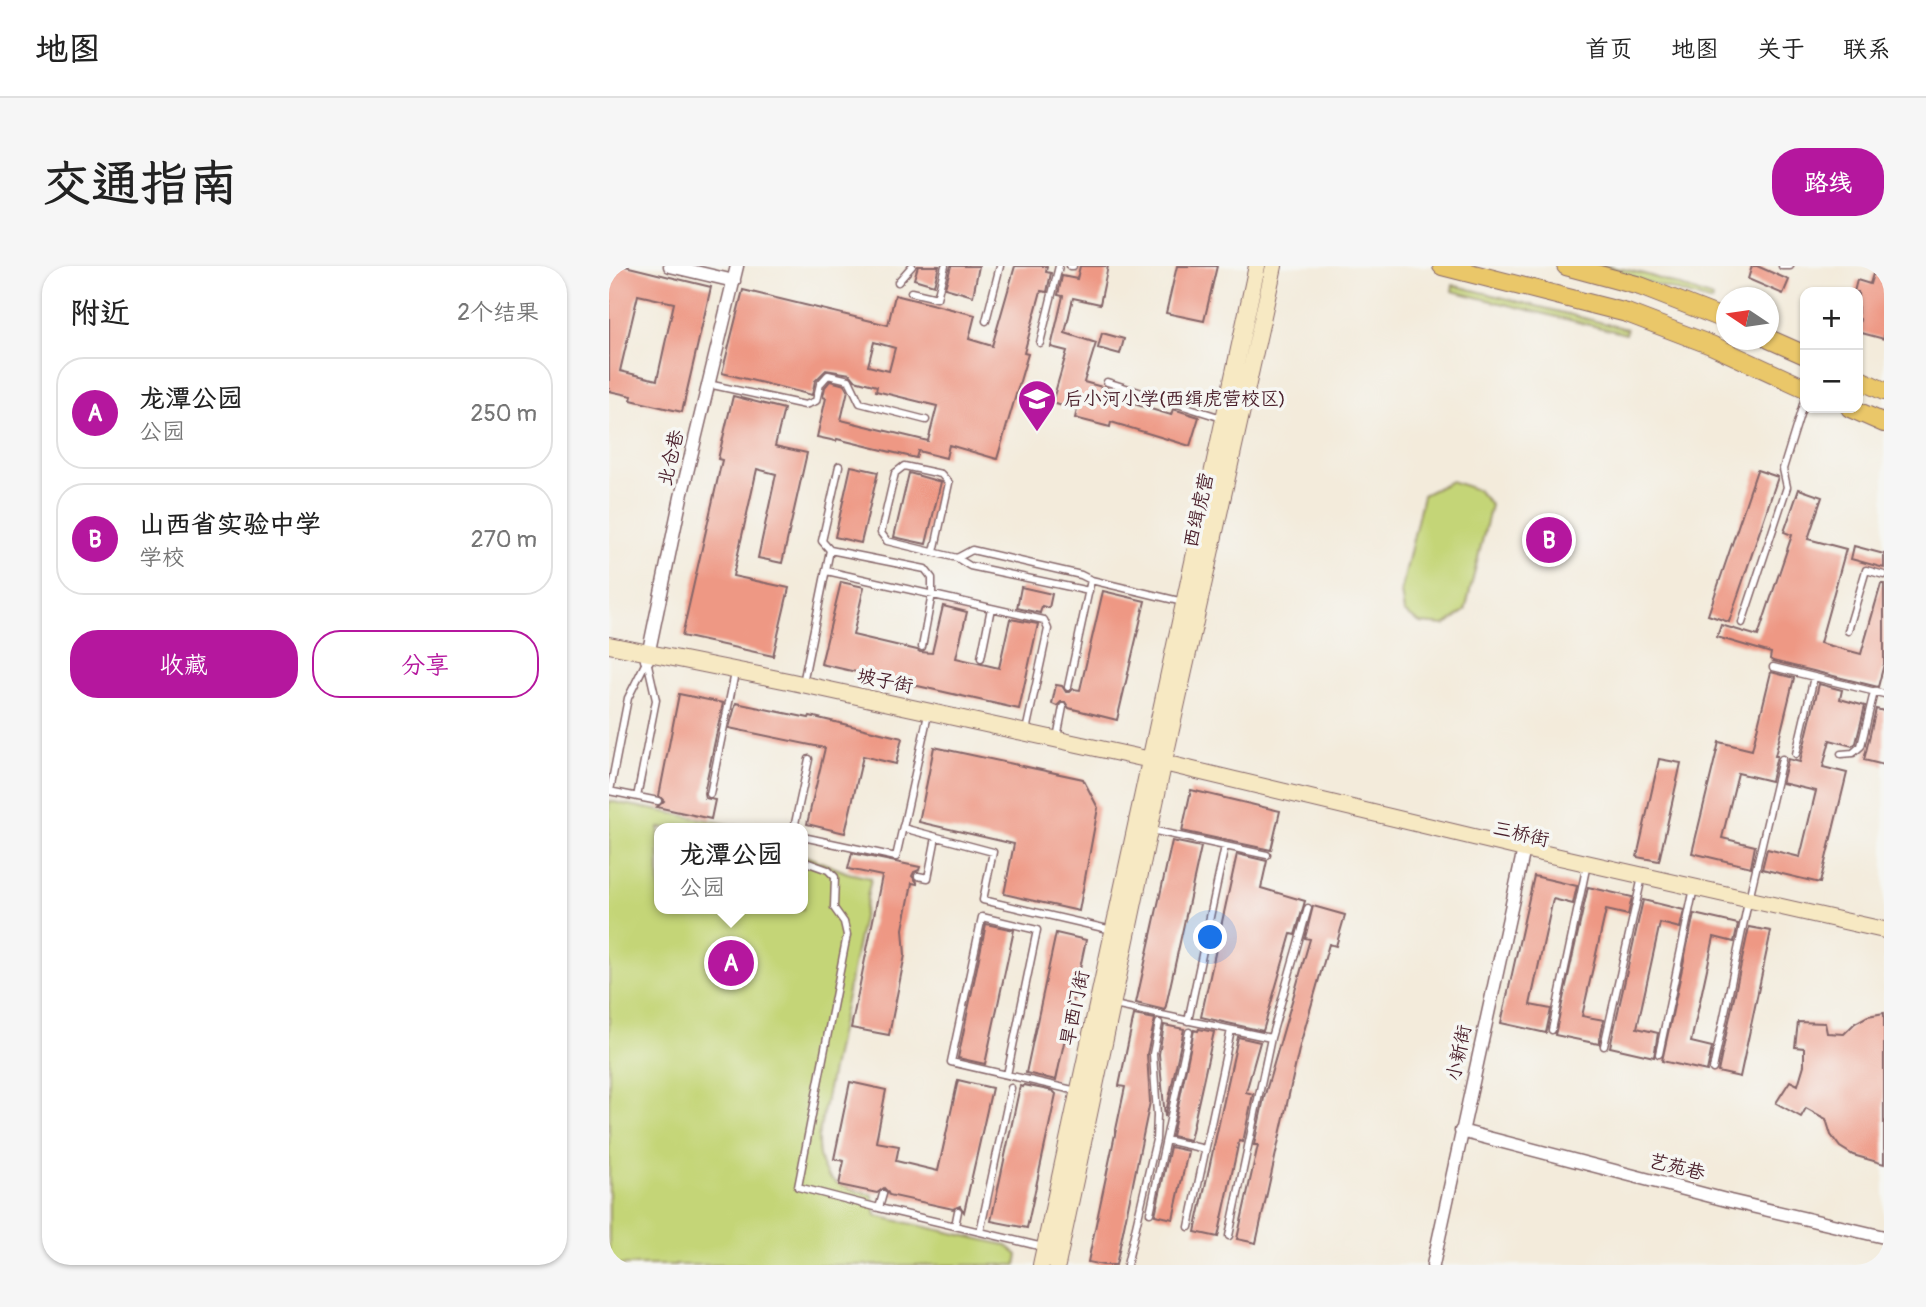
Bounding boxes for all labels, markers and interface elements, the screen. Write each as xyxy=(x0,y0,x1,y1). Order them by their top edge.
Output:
text: 地图 xyxy=(35,29,101,70)
text: 首页 xyxy=(1585,35,1633,64)
text: 地图 xyxy=(1671,35,1719,64)
text: 关于 xyxy=(1757,35,1805,64)
text: 联系 xyxy=(1843,35,1891,64)
button: 路线 xyxy=(1772,148,1884,216)
text: 交通指南 xyxy=(42,154,238,215)
north arrow xyxy=(1716,287,1779,350)
map controls xyxy=(1800,287,1863,413)
button: + xyxy=(1800,287,1863,350)
text: 附近 xyxy=(70,295,130,332)
text: 2个结果 xyxy=(457,298,539,327)
button: − xyxy=(1800,350,1863,413)
school or university icon: 后小河小学(西缉虎营校区) xyxy=(1016,378,1058,433)
text: 龙潭公园 xyxy=(139,383,243,415)
place label: 后小河小学(西缉虎营校区) xyxy=(1064,387,1286,411)
text: A xyxy=(88,399,102,428)
text: 250 m xyxy=(471,399,537,428)
text: 公园 xyxy=(139,417,185,446)
street label: 北仓巷 xyxy=(653,428,689,488)
street label: 西缉虎营 xyxy=(1179,470,1219,550)
text: 山西省实验中学 xyxy=(139,509,321,541)
pin: B xyxy=(1526,514,1572,566)
text: B xyxy=(88,525,102,554)
text: 270 m xyxy=(471,525,537,554)
text: 学校 xyxy=(139,543,185,572)
button: 收藏 xyxy=(70,630,298,698)
button: 分享 xyxy=(312,630,539,698)
street label: 坡子街 xyxy=(855,663,915,699)
street label: 三桥街 xyxy=(1491,816,1551,852)
popup xyxy=(654,823,808,914)
text: 龙潭公园 xyxy=(679,839,783,871)
text: 公园 xyxy=(679,873,725,902)
your location xyxy=(1193,920,1227,954)
pin: A xyxy=(708,937,754,989)
street label: 旱西门街 xyxy=(1055,968,1095,1048)
street label: 小新街 xyxy=(1441,1023,1477,1083)
street label: 艺苑巷 xyxy=(1646,1148,1708,1186)

